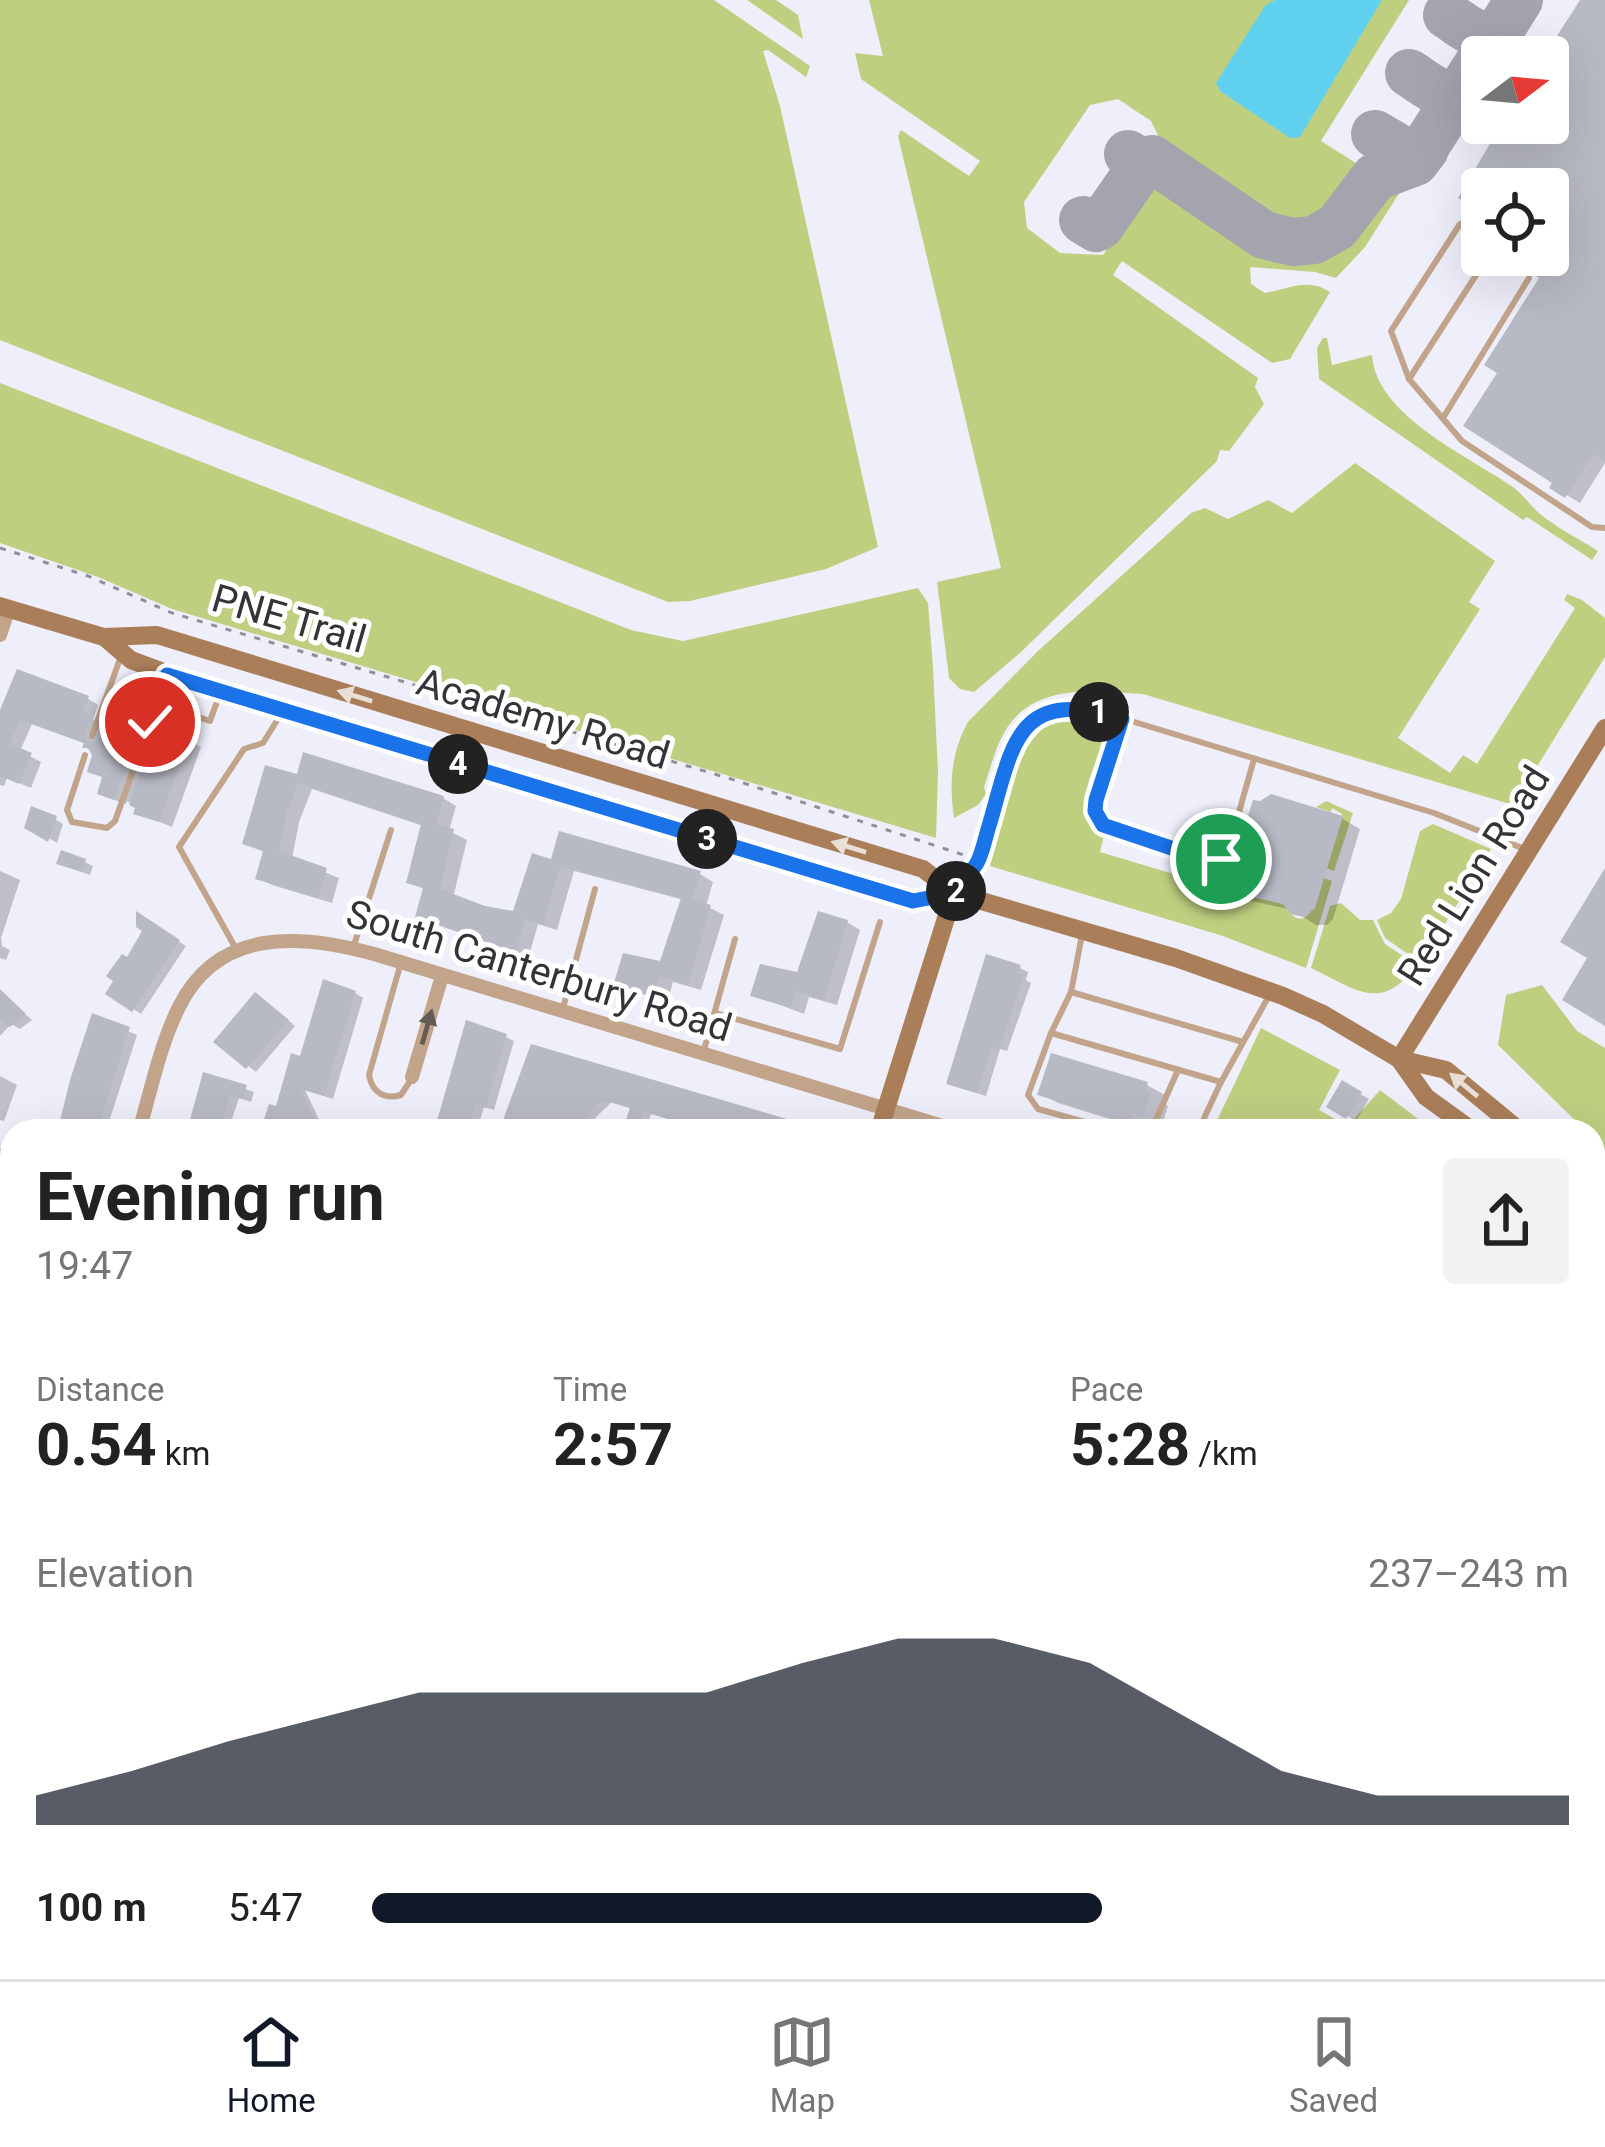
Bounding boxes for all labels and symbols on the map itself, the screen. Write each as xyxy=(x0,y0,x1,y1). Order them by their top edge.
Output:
north arrow xyxy=(1461,36,1569,144)
street label: PNE Trail xyxy=(207,575,371,663)
street label: Academy Road xyxy=(411,659,675,779)
pin xyxy=(99,671,201,773)
pin: 1 xyxy=(1069,682,1129,742)
one-way arrow xyxy=(336,686,373,704)
pin: 4 xyxy=(428,734,488,794)
street label: Red Lion Road xyxy=(1388,758,1560,994)
pin xyxy=(1170,808,1272,910)
pin: 3 xyxy=(677,809,737,869)
one-way arrow xyxy=(830,836,867,855)
pin: 2 xyxy=(926,861,986,921)
street label: South Canterbury Road xyxy=(341,891,737,1051)
one-way arrow xyxy=(419,1008,437,1044)
one-way arrow xyxy=(1449,1073,1480,1098)

